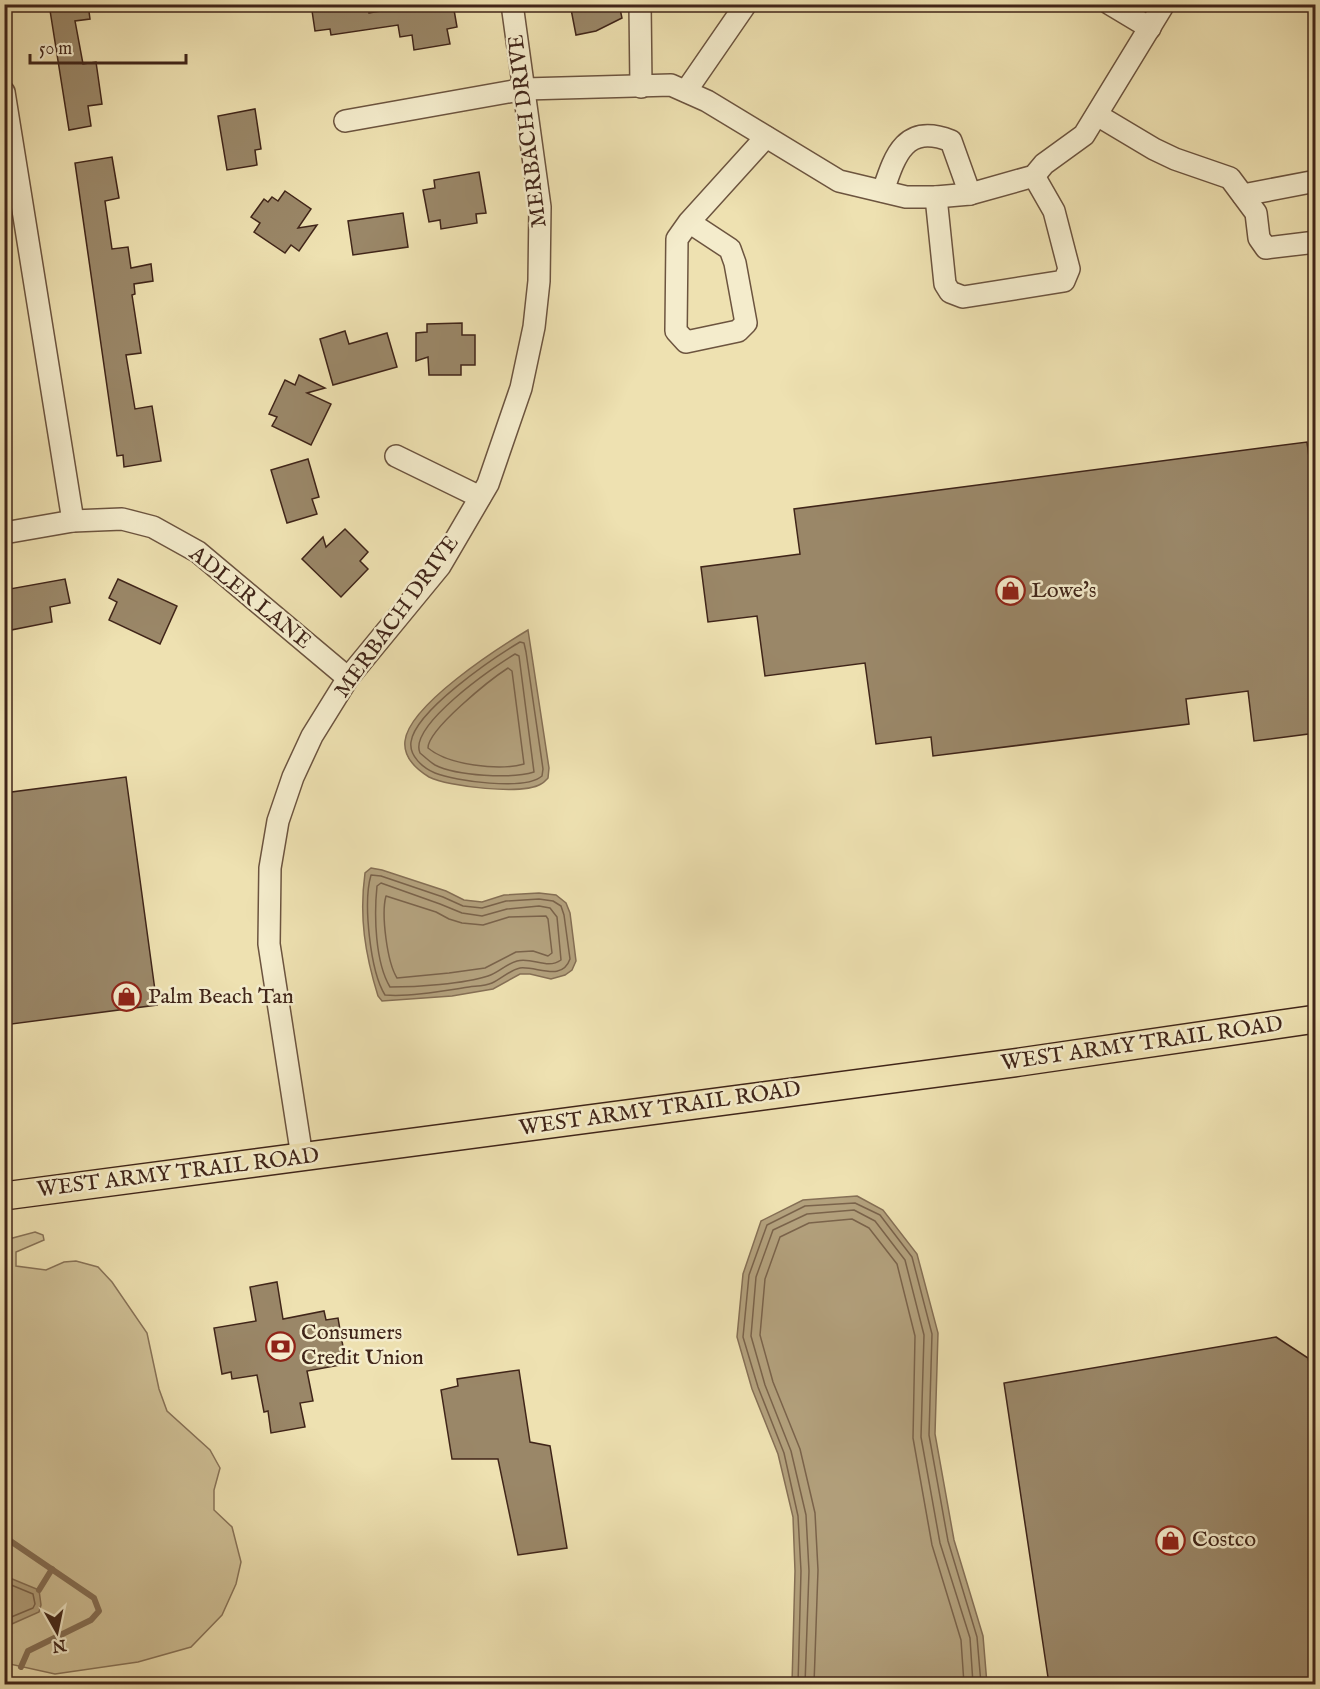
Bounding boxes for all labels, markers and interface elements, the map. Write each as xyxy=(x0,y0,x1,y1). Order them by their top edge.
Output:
scale bar xyxy=(30,27,186,65)
street label: MERBACH DRIVE xyxy=(502,33,554,229)
text: 50 m xyxy=(39,38,72,61)
street label: MERBACH DRIVE xyxy=(329,530,465,704)
street label: ADLER LANE xyxy=(182,539,317,656)
shop icon: Lowe's xyxy=(994,575,1026,607)
place label: Lowe's xyxy=(1031,577,1097,605)
shop icon: Palm Beach Tan xyxy=(111,981,143,1013)
place label: Palm Beach Tan xyxy=(148,983,294,1011)
street label: WEST ARMY TRAIL ROAD xyxy=(999,1010,1285,1078)
street label: WEST ARMY TRAIL ROAD xyxy=(517,1075,803,1143)
street label: WEST ARMY TRAIL ROAD xyxy=(35,1142,321,1204)
place label: Consumers Credit Union xyxy=(301,1319,424,1372)
bank icon: Consumers Credit Union xyxy=(264,1330,296,1362)
shop icon: Costco xyxy=(1155,1524,1187,1556)
place label: Costco xyxy=(1192,1526,1256,1554)
north arrow xyxy=(27,1602,87,1662)
text: N xyxy=(50,1634,68,1656)

